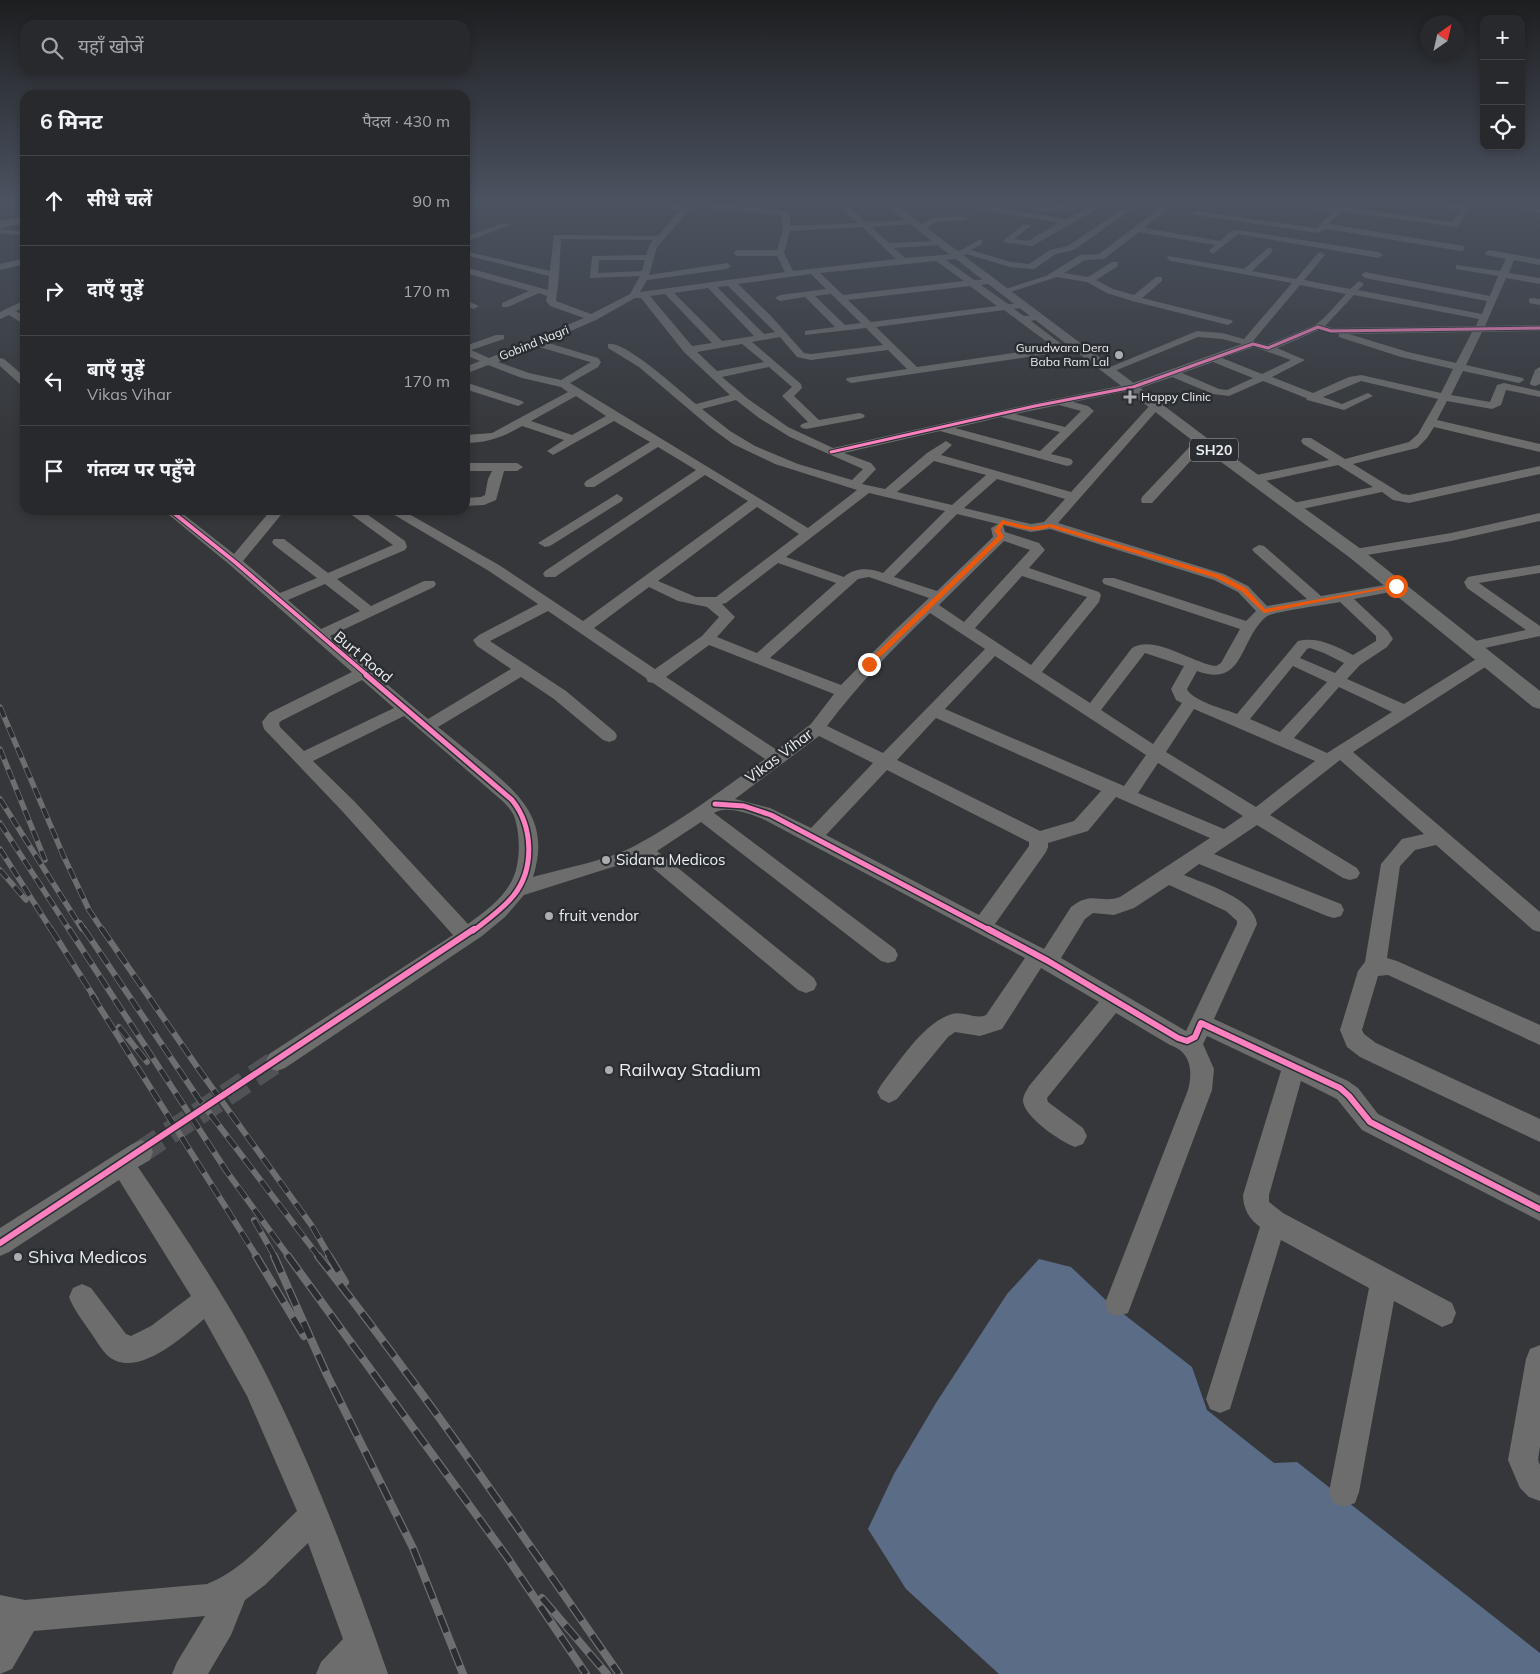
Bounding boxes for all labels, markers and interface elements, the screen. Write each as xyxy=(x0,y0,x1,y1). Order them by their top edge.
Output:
north arrow xyxy=(1420,15,1465,60)
map controls xyxy=(1480,15,1525,150)
button: + xyxy=(1480,15,1525,60)
search box xyxy=(20,20,470,75)
icon: search xyxy=(38,34,66,62)
text: यहाँ खोजें xyxy=(78,34,144,58)
button: − xyxy=(1480,60,1525,105)
button: locate xyxy=(1480,105,1525,150)
text: 6 मिनट xyxy=(40,108,102,134)
text: पैदल · 430 m xyxy=(362,111,450,131)
icon: ahead xyxy=(40,187,68,215)
text: सीधे चलें xyxy=(87,187,152,211)
text: 90 m xyxy=(413,191,450,211)
icon: right xyxy=(40,277,68,305)
text: दाएँ मुड़ें xyxy=(87,277,143,301)
text: 170 m xyxy=(403,281,450,301)
street label: Gobind Nagri xyxy=(497,322,571,363)
place label: Gurudwara Dera Baba Ram Lal xyxy=(1016,340,1109,369)
marker: Gurudwara Dera Baba Ram Lal xyxy=(1113,349,1125,361)
text: बाएँ मुड़ें xyxy=(87,357,144,381)
icon: left xyxy=(40,367,68,395)
text: 170 m xyxy=(403,371,450,391)
text: Vikas Vihar xyxy=(87,384,172,404)
place label: Happy Clinic xyxy=(1141,389,1211,404)
marker: Happy Clinic xyxy=(1123,390,1137,404)
road number: SH20 xyxy=(1190,438,1238,462)
icon: arrive xyxy=(40,457,68,485)
text: गंतव्य पर पहुँचे xyxy=(87,457,195,481)
route start xyxy=(1385,575,1408,598)
street label: Burt Road xyxy=(330,627,396,687)
route end xyxy=(858,653,881,676)
street label: Vikas Vihar xyxy=(741,724,817,787)
place label: Sidana Medicos xyxy=(616,850,726,869)
marker: Sidana Medicos xyxy=(600,854,612,866)
place label: fruit vendor xyxy=(559,906,639,925)
marker: fruit vendor xyxy=(543,910,555,922)
place label: Railway Stadium xyxy=(619,1058,761,1081)
marker: Railway Stadium xyxy=(603,1064,615,1076)
place label: Shiva Medicos xyxy=(28,1245,147,1268)
marker: Shiva Medicos xyxy=(12,1251,24,1263)

